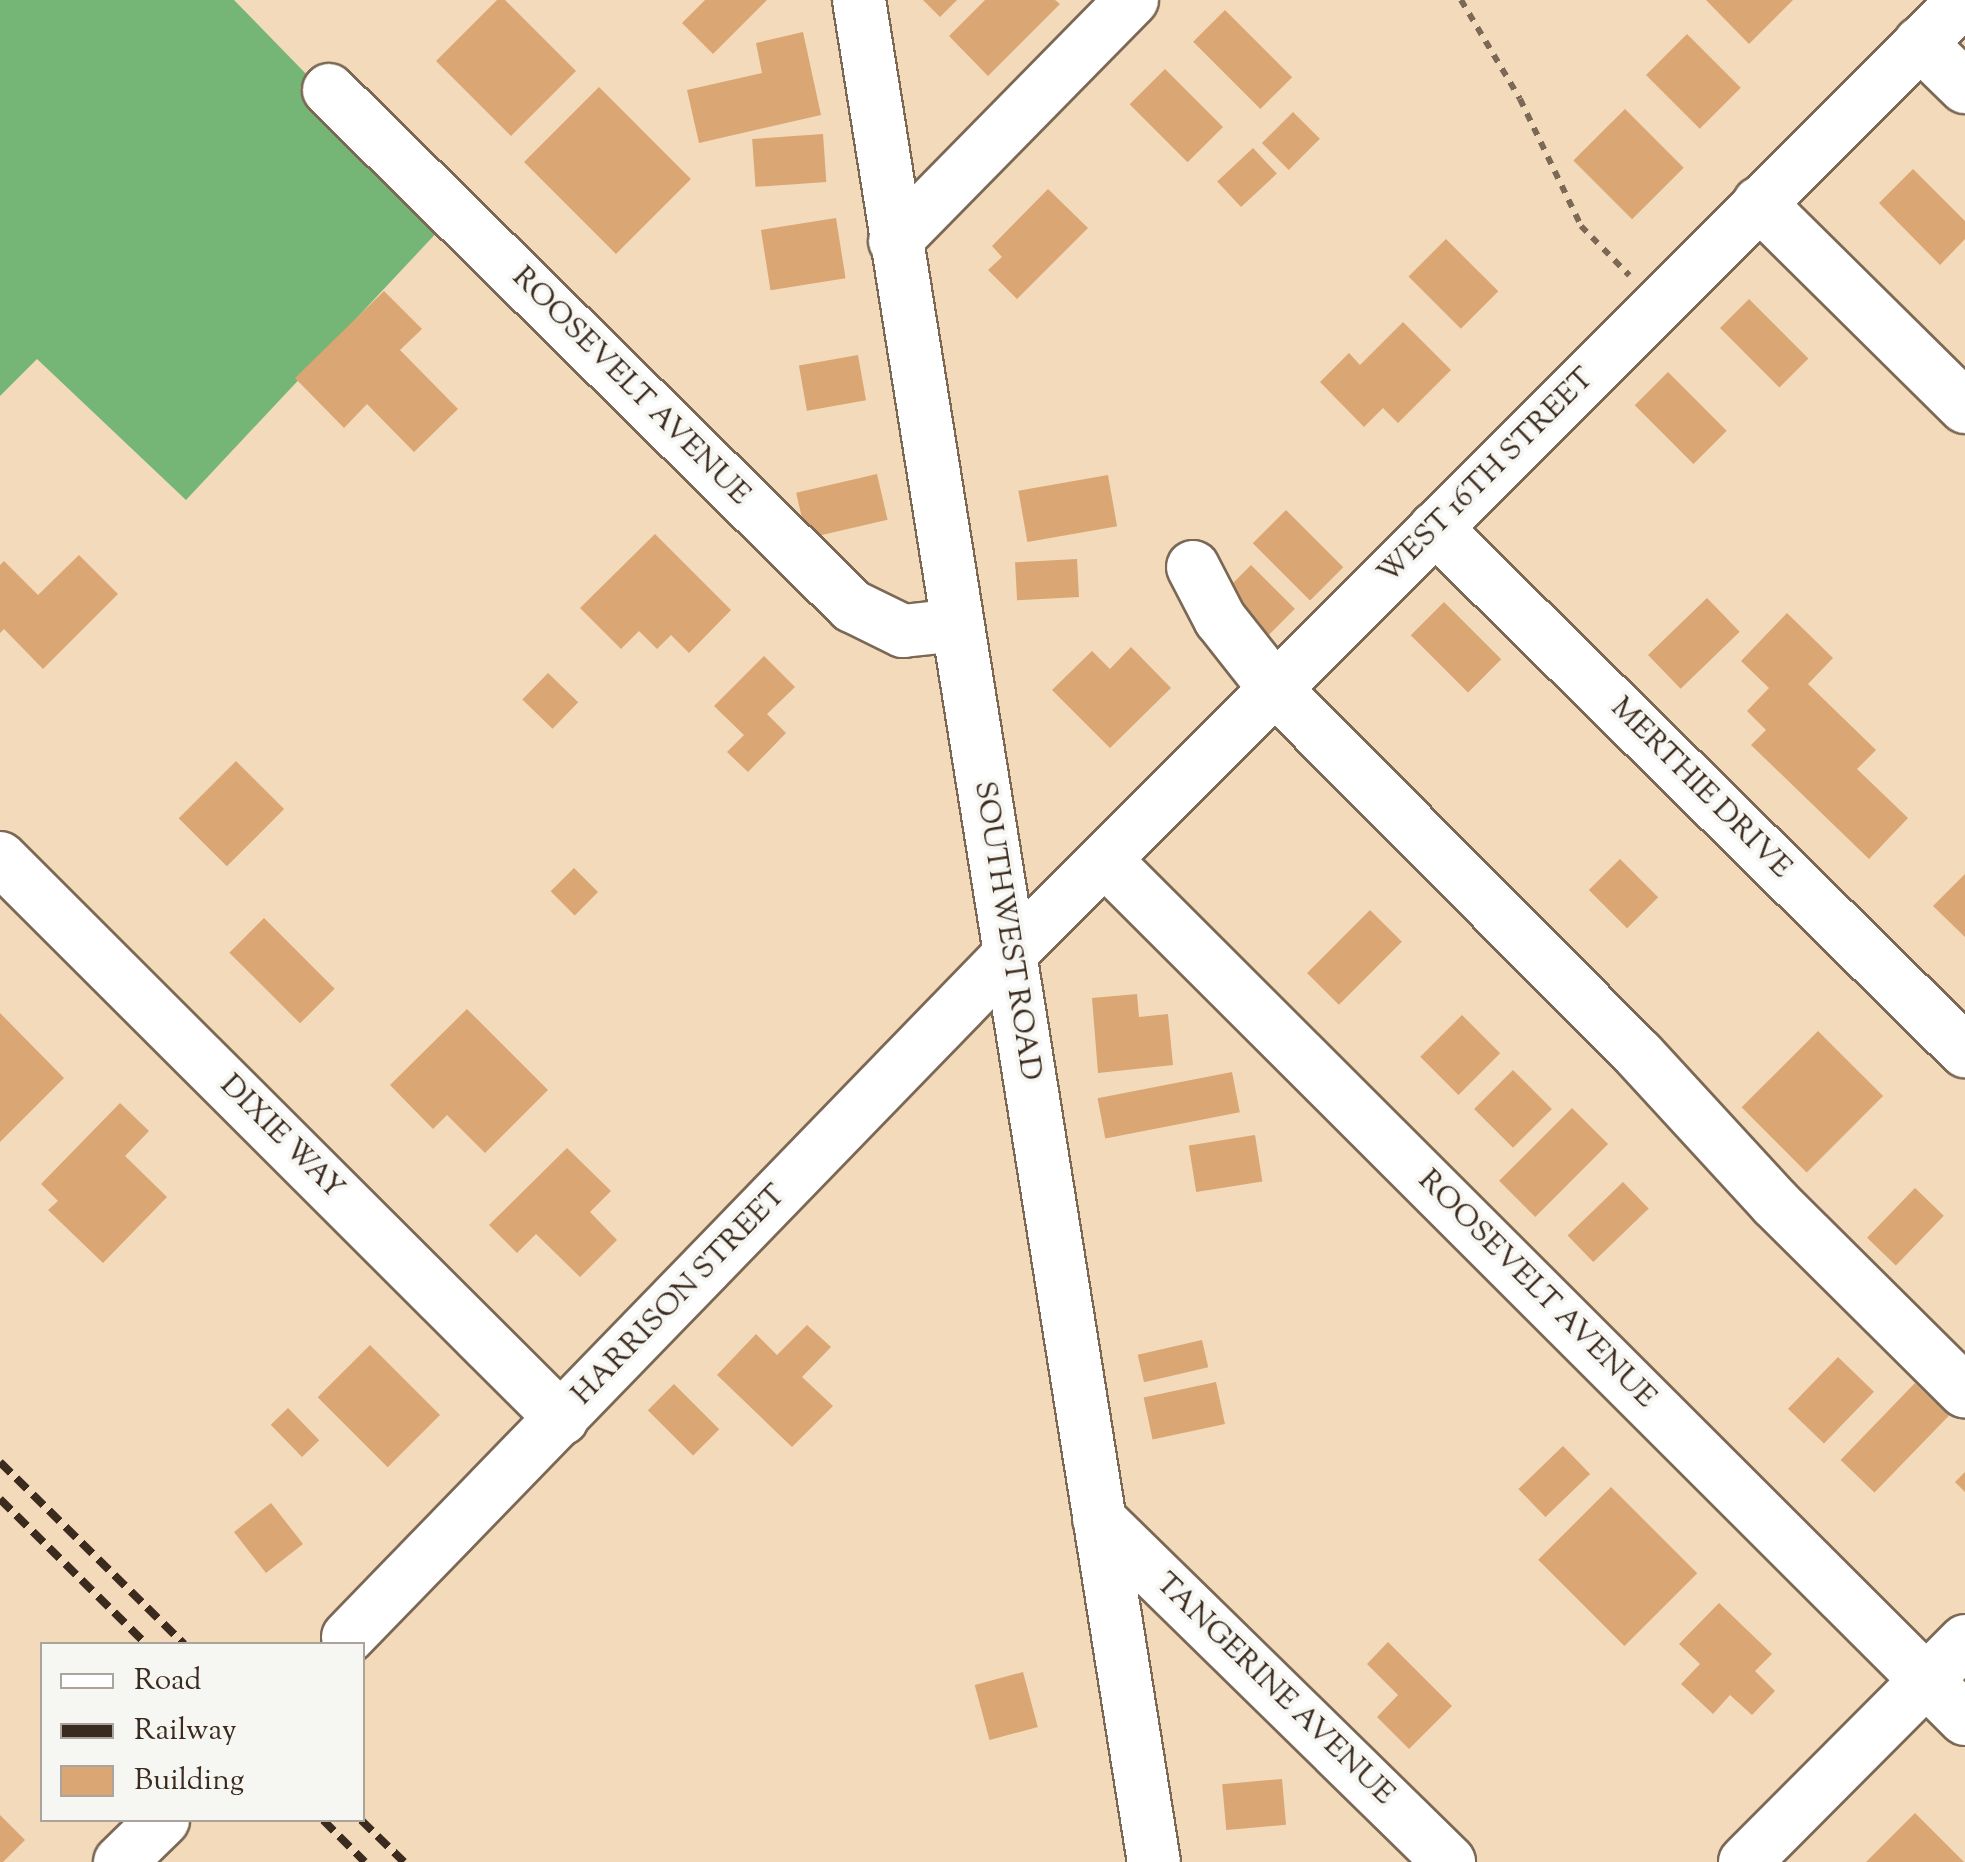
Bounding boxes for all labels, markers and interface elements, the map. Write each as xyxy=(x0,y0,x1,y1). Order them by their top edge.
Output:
street label: ROOSEVELT AVENUE xyxy=(503,260,757,514)
street label: WEST 16TH STREET xyxy=(1371,361,1603,593)
street label: MERTHIE DRIVE xyxy=(1602,691,1798,887)
street label: SOUTHWEST ROAD xyxy=(965,779,1047,1083)
street label: DIXIE WAY xyxy=(211,1068,351,1208)
street label: ROOSEVELT AVENUE xyxy=(1409,1163,1663,1417)
street label: HARRISON STREET xyxy=(566,1178,794,1414)
street label: TANGERINE AVENUE xyxy=(1147,1567,1401,1813)
legend xyxy=(40,1642,365,1822)
text: Road xyxy=(134,1660,201,1703)
text: Railway xyxy=(134,1710,237,1753)
text: Building xyxy=(134,1760,244,1803)

